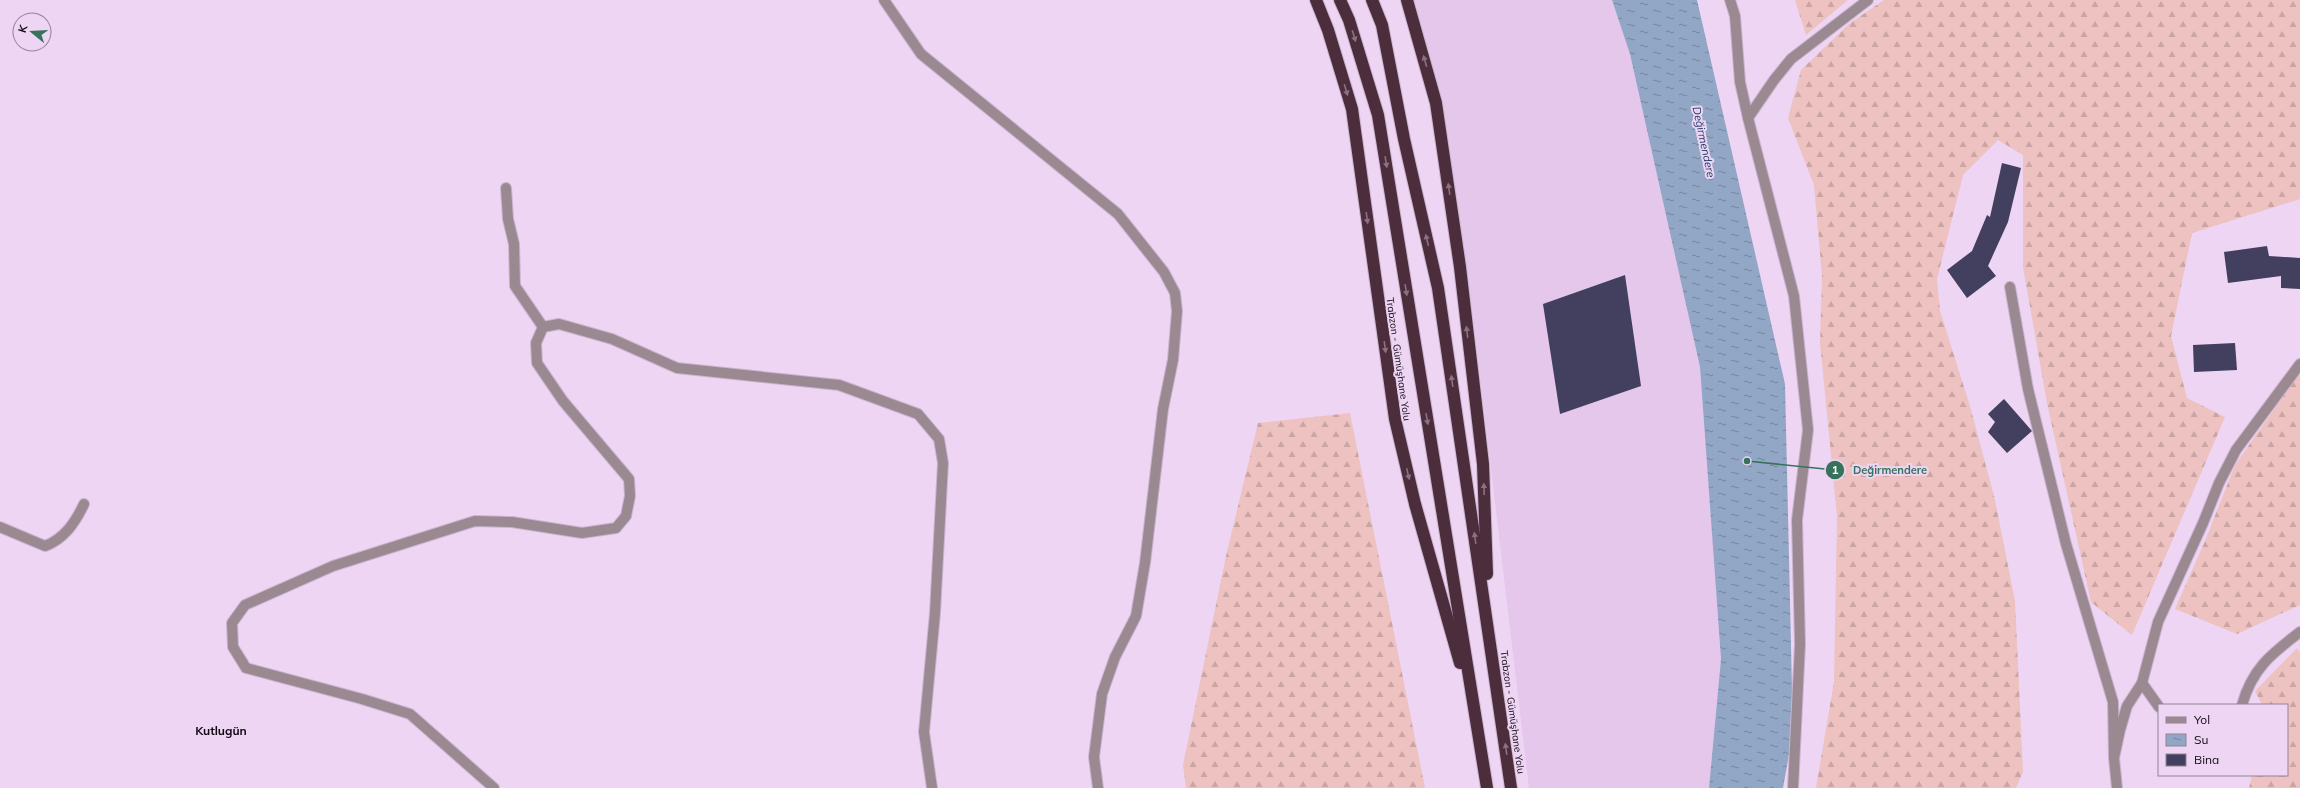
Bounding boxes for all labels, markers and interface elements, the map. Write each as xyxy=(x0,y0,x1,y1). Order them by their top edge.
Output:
north arrow xyxy=(12,12,52,52)
text: K xyxy=(15,23,30,35)
one-way arrow xyxy=(1351,31,1357,43)
one-way arrow xyxy=(1422,55,1428,67)
one-way arrow xyxy=(1343,84,1349,96)
water label: Değirmendere xyxy=(1690,105,1718,179)
one-way arrow xyxy=(1383,156,1389,168)
one-way arrow xyxy=(1446,183,1452,195)
one-way arrow xyxy=(1364,212,1370,224)
one-way arrow xyxy=(1424,233,1430,246)
one-way arrow xyxy=(1403,284,1409,296)
street label: Trabzon - Gümüşhane Yolu xyxy=(1383,297,1414,422)
one-way arrow xyxy=(1464,326,1471,338)
one-way arrow xyxy=(1382,341,1388,353)
one-way arrow xyxy=(1449,375,1455,387)
one-way arrow xyxy=(1424,413,1430,425)
callout: Değirmendere xyxy=(1825,458,1935,481)
text: 1 xyxy=(1831,462,1839,477)
text: Değirmendere xyxy=(1853,463,1927,477)
one-way arrow xyxy=(1406,468,1412,481)
one-way arrow xyxy=(1481,482,1487,495)
one-way arrow xyxy=(1472,532,1478,544)
street label: Trabzon - Gümüşhane Yolu xyxy=(1497,650,1528,775)
legend xyxy=(2158,704,2288,776)
text: Yol xyxy=(2193,712,2210,727)
district label: Kutlugün xyxy=(195,723,247,738)
text: Su xyxy=(2194,732,2208,747)
one-way arrow xyxy=(1503,743,1509,755)
text: Bina xyxy=(2194,752,2219,767)

